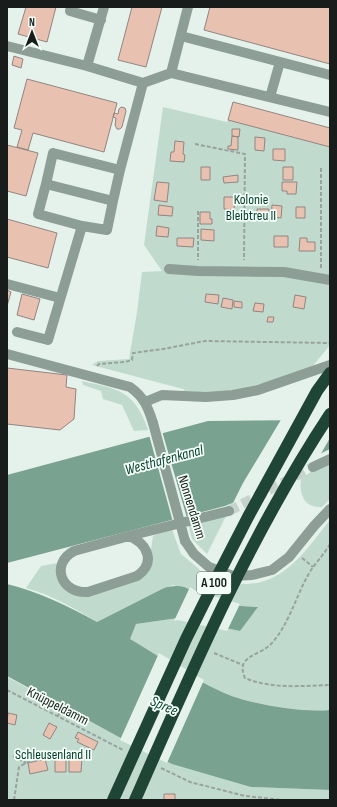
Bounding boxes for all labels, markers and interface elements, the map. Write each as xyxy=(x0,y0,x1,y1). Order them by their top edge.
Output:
north arrow xyxy=(12,12,52,52)
text: N xyxy=(29,16,35,29)
park label: Kolonie Bleibtreu II xyxy=(226,191,276,224)
water label: Westhafenkanal xyxy=(123,440,206,480)
street label: Nonnendamm xyxy=(174,473,210,541)
road number: A 100 xyxy=(197,572,231,594)
street label: Knüppeldamm xyxy=(24,683,92,729)
water label: Spree xyxy=(147,692,181,720)
park label: Schleusenland II xyxy=(15,746,91,763)

